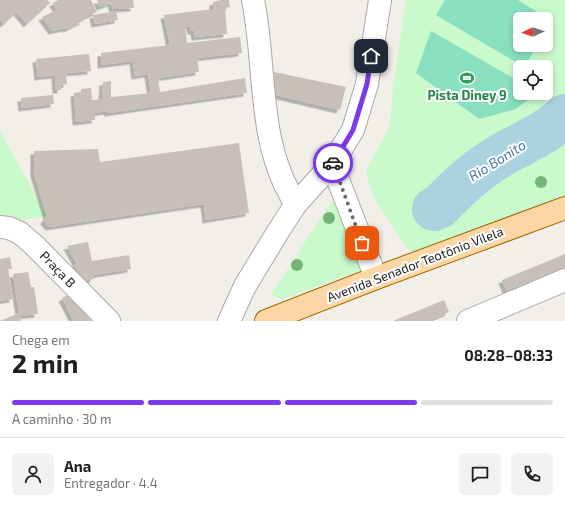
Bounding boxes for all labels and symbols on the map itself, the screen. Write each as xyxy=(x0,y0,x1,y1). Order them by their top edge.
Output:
north arrow xyxy=(513,12,553,52)
pin xyxy=(354,39,388,73)
sports icon: Pista Diney 9 xyxy=(459,70,475,86)
place label: Pista Diney 9 xyxy=(427,87,507,103)
water label: Rio Bonito xyxy=(465,136,529,184)
courier xyxy=(313,143,353,183)
street label: Avenida Senador Teotônio Vilela xyxy=(325,223,505,305)
pin xyxy=(345,226,379,260)
street label: Praça B xyxy=(36,247,79,291)

